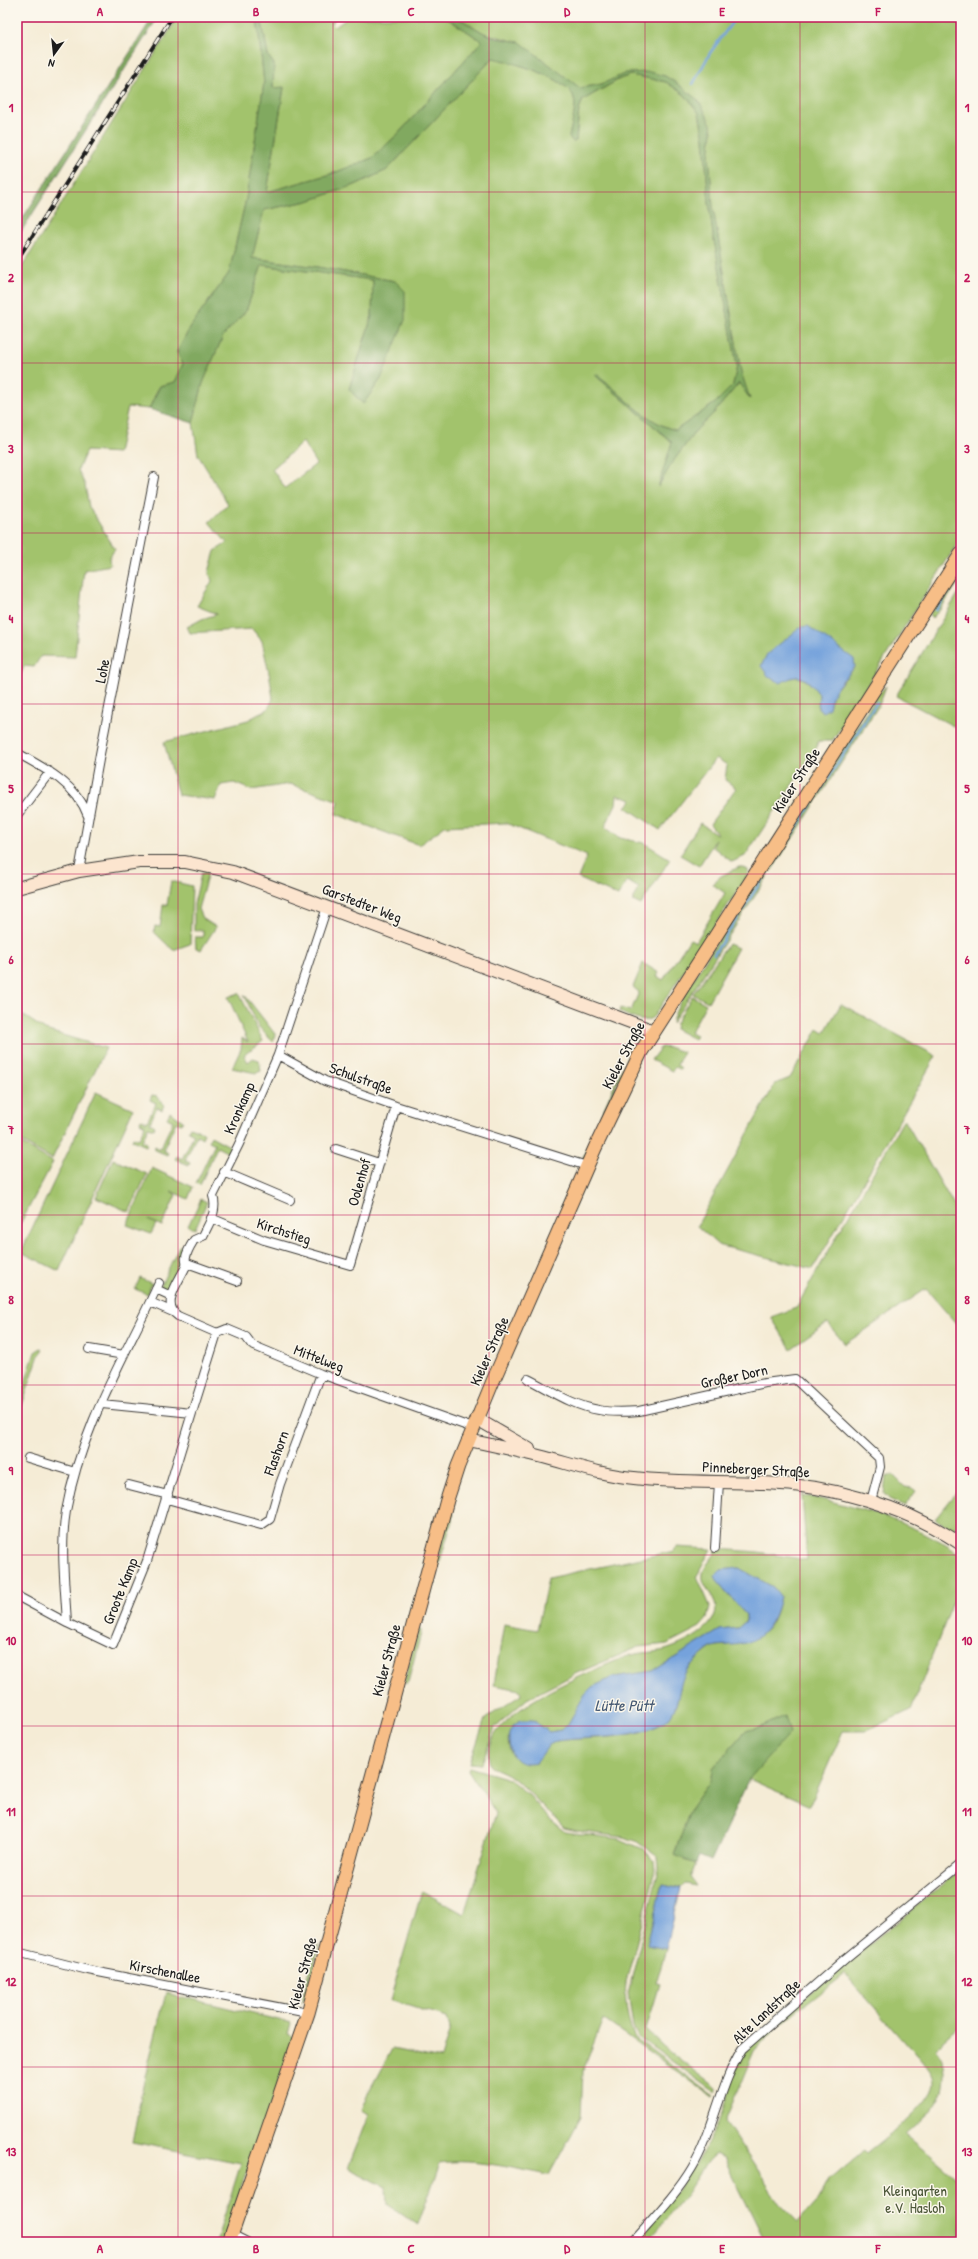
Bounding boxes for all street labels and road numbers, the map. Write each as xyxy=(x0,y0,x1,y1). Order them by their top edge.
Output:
street label: Lohe xyxy=(89,657,115,685)
street label: Kieler Straße xyxy=(767,743,825,817)
street label: Garstedter Weg xyxy=(319,878,405,928)
street label: Kieler Straße xyxy=(596,1017,650,1093)
street label: Schulstraße xyxy=(327,1057,395,1099)
street label: Kronkamp xyxy=(218,1078,260,1137)
street label: Oolenhof xyxy=(342,1155,376,1208)
street label: Kirchstieg xyxy=(254,1212,314,1250)
street label: Kieler Straße xyxy=(464,1313,514,1389)
street label: Mittelweg xyxy=(291,1339,347,1377)
street label: Großer Dorn xyxy=(699,1359,770,1393)
street label: Flashorn xyxy=(258,1428,294,1479)
street label: Pinneberger Straße xyxy=(702,1456,810,1482)
street label: Groote Kamp xyxy=(97,1554,143,1627)
street label: Kieler Straße xyxy=(366,1622,406,1698)
street label: Kieler Straße xyxy=(282,1935,322,2011)
street label: Kirschenallee xyxy=(128,1954,202,1988)
street label: Alte Landstraße xyxy=(727,1974,805,2048)

